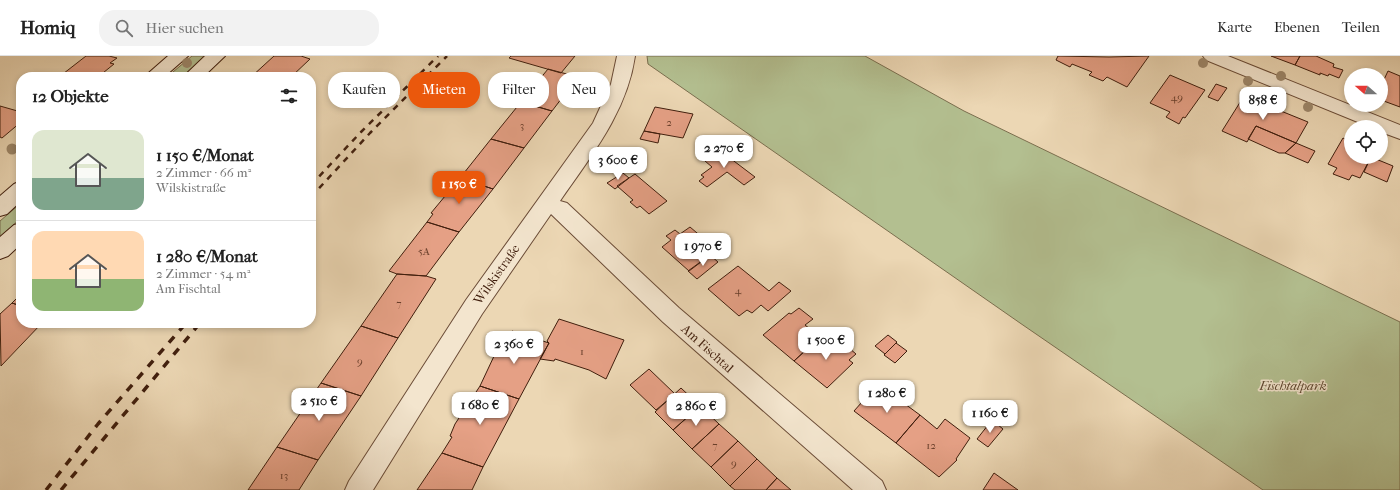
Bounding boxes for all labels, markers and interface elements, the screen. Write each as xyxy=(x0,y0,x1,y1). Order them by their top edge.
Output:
search box xyxy=(99,10,379,46)
text: Homiq xyxy=(20,17,75,39)
icon: search xyxy=(113,17,135,39)
text: Hier suchen xyxy=(145,19,224,37)
text: Karte xyxy=(1217,19,1252,36)
text: Ebenen xyxy=(1274,19,1320,36)
text: Teilen xyxy=(1342,19,1380,36)
north arrow xyxy=(1344,68,1388,112)
map controls xyxy=(1344,68,1388,164)
chip: Kaufen xyxy=(328,72,400,108)
chip: Mieten xyxy=(408,72,480,108)
chip: Filter xyxy=(488,72,549,108)
chip: Neu xyxy=(557,72,610,108)
icon: filters xyxy=(278,85,300,107)
text: 12 Objekte xyxy=(32,86,109,106)
pin: 858 € xyxy=(1235,87,1291,121)
house number: 49 xyxy=(1171,91,1183,104)
text: 858 € xyxy=(1248,92,1278,107)
house number: 2 xyxy=(666,116,672,129)
house number: 3 xyxy=(520,119,524,132)
button: locate xyxy=(1344,120,1388,164)
pin: 2 270 € xyxy=(687,135,761,169)
text: 2 270 € xyxy=(704,140,744,155)
text: 1 150 €/Monat xyxy=(156,145,254,165)
icon: home xyxy=(64,146,112,194)
pin: 3 600 € xyxy=(581,147,655,181)
text: 3 600 € xyxy=(598,152,638,167)
text: 2 Zimmer · 66 m² xyxy=(156,165,251,180)
pin: 1 150 € xyxy=(422,171,496,205)
text: 1 150 € xyxy=(441,176,477,191)
text: Wilskistraße xyxy=(156,180,226,195)
pin: 1 970 € xyxy=(666,233,740,267)
text: 1 970 € xyxy=(684,238,722,253)
street label: Wilskistraße xyxy=(470,241,523,308)
house number: 5A xyxy=(418,245,431,258)
text: 1 280 €/Monat xyxy=(156,246,258,266)
icon: home xyxy=(64,247,112,295)
text: 2 Zimmer · 54 m² xyxy=(156,266,250,281)
text: Am Fischtal xyxy=(156,281,221,296)
house number: 4 xyxy=(735,284,742,297)
house number: 7 xyxy=(396,297,402,310)
street label: Am Fischtal xyxy=(678,320,737,376)
pin: 1 500 € xyxy=(789,327,863,361)
pin: 2 360 € xyxy=(477,331,551,365)
text: 1 500 € xyxy=(807,332,845,347)
text: 2 360 € xyxy=(494,336,534,351)
house number: 1 xyxy=(580,345,584,358)
house number: 9 xyxy=(357,355,363,368)
park label: Fischtalpark xyxy=(1258,378,1327,393)
pin: 1 280 € xyxy=(850,380,924,414)
text: 1 280 € xyxy=(868,385,906,400)
pin: 2 510 € xyxy=(282,388,356,422)
pin: 1 680 € xyxy=(443,392,517,426)
text: 2 510 € xyxy=(300,393,338,408)
pin: 2 860 € xyxy=(659,393,733,427)
text: 1 680 € xyxy=(461,397,499,412)
text: 2 860 € xyxy=(676,398,716,413)
pin: 1 160 € xyxy=(953,400,1027,434)
text: 1 160 € xyxy=(972,405,1008,420)
house number: 7 xyxy=(712,439,718,452)
house number: 12 xyxy=(926,439,936,452)
house number: 9 xyxy=(731,457,737,470)
house number: 13 xyxy=(280,469,288,482)

